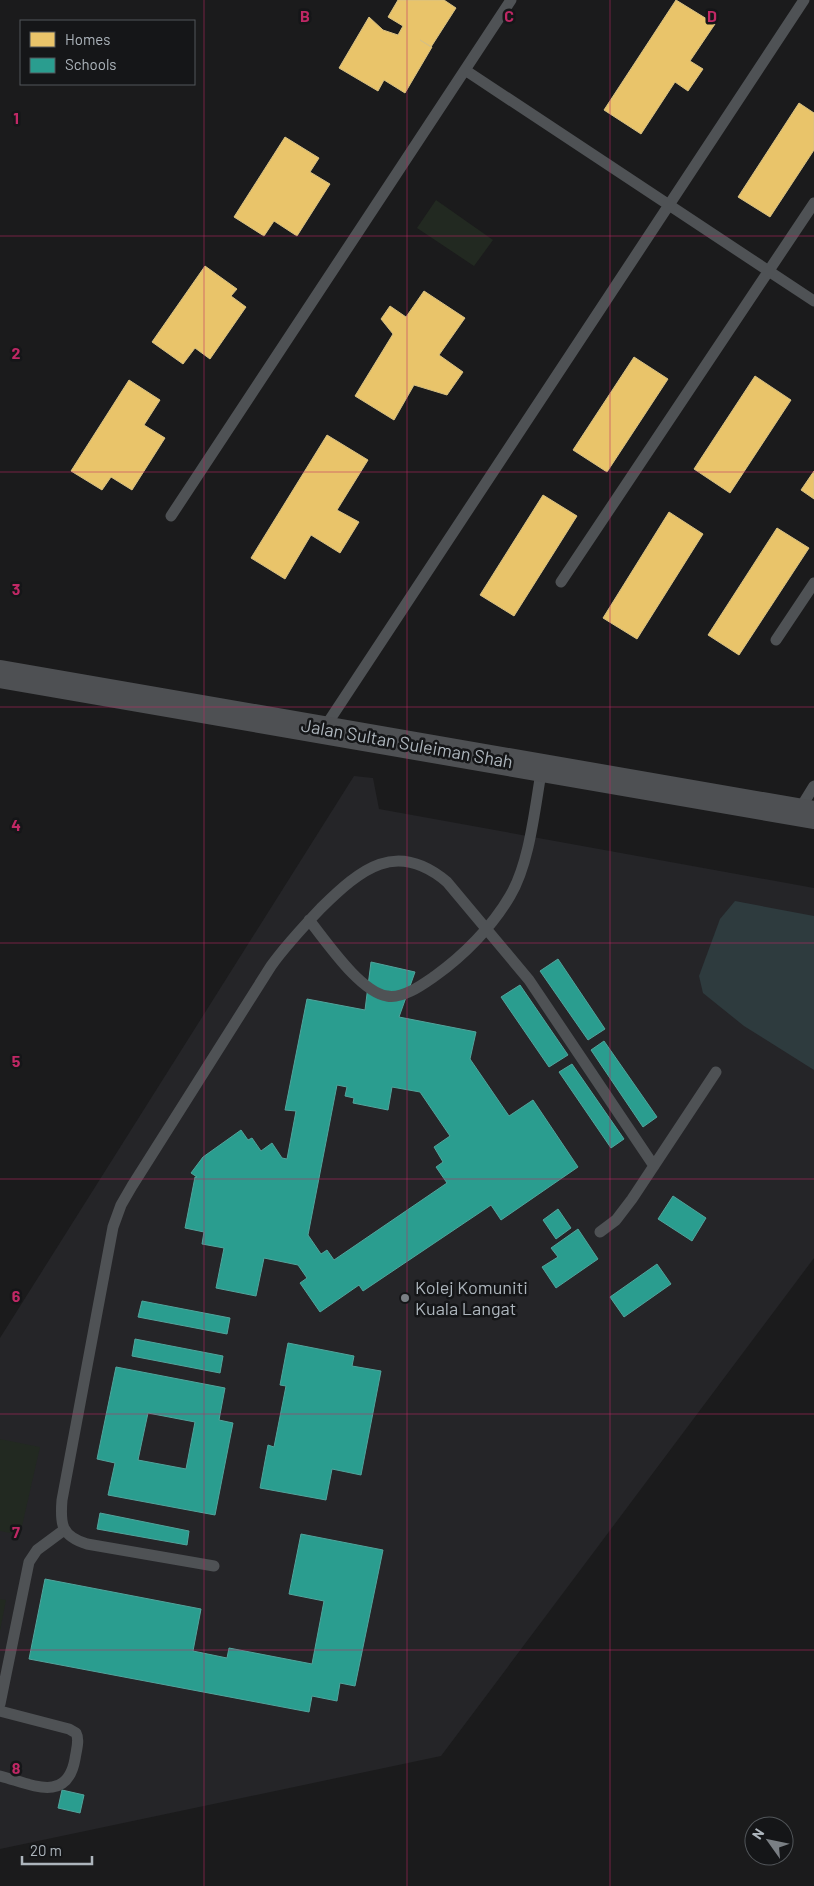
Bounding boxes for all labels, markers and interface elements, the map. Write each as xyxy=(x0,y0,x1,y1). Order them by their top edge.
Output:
text: B xyxy=(300,6,310,25)
text: C xyxy=(504,6,514,25)
text: D xyxy=(707,6,717,25)
legend xyxy=(20,20,195,85)
text: Homes xyxy=(65,30,110,48)
text: Schools xyxy=(65,55,117,73)
text: 1 xyxy=(13,108,19,127)
text: 2 xyxy=(12,343,21,362)
text: 3 xyxy=(12,579,20,598)
street label: Jalan Sultan Suleiman Shah xyxy=(300,714,515,772)
text: 4 xyxy=(11,815,21,834)
text: 5 xyxy=(12,1051,21,1070)
place label: Kolej Komuniti Kuala Langat xyxy=(415,1276,528,1319)
text: 6 xyxy=(12,1286,21,1305)
marker: Kolej Komuniti Kuala Langat xyxy=(399,1292,411,1304)
text: 7 xyxy=(12,1522,20,1541)
text: 8 xyxy=(12,1758,21,1777)
north arrow xyxy=(744,1816,794,1866)
text: N xyxy=(748,1825,767,1842)
scale bar xyxy=(22,1834,92,1866)
text: 20 m xyxy=(30,1841,62,1859)

